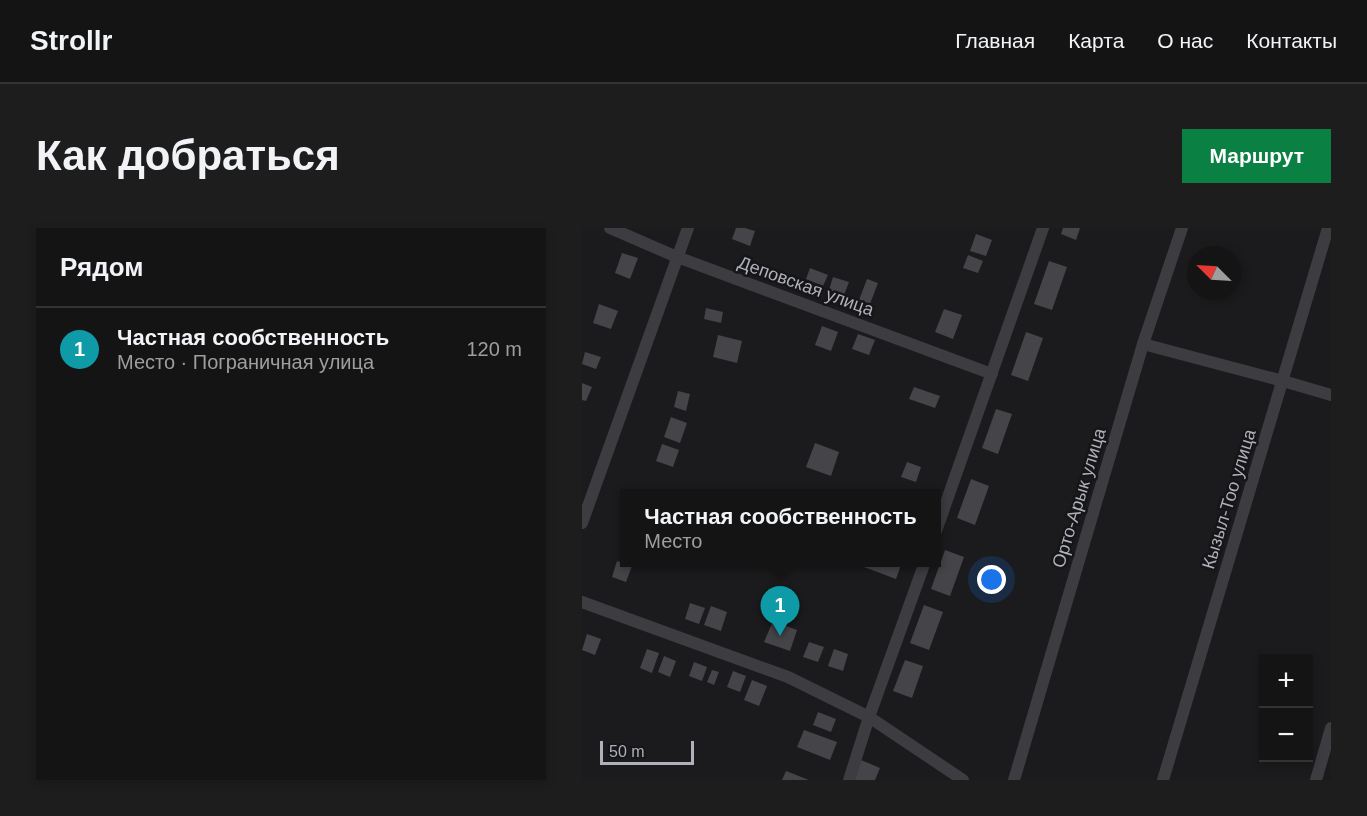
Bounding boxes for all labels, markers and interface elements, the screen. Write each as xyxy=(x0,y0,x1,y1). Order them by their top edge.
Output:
text: Strollr xyxy=(30,25,112,56)
text: Главная xyxy=(955,29,1035,52)
text: Карта xyxy=(1068,29,1124,52)
text: О нас xyxy=(1157,29,1213,52)
text: Контакты xyxy=(1246,29,1337,52)
button: Маршрут xyxy=(1182,129,1331,183)
text: Как добраться xyxy=(36,132,340,179)
north arrow xyxy=(1187,246,1241,300)
text: Рядом xyxy=(60,252,143,282)
street label: Деповская улица xyxy=(735,252,877,320)
text: Частная сообственность xyxy=(117,325,389,350)
text: 1 xyxy=(74,338,85,360)
text: 120 m xyxy=(466,338,522,360)
text: Место · Пограничная улица xyxy=(117,351,374,373)
street label: Орто-Арык улица xyxy=(1048,425,1110,570)
street label: Кызыл-Тоо улица xyxy=(1198,426,1260,571)
popup xyxy=(620,489,941,567)
text: Частная сообственность xyxy=(644,504,917,529)
text: Место xyxy=(644,530,702,552)
your location xyxy=(977,565,1006,594)
pin: 1 xyxy=(760,586,800,636)
map controls xyxy=(1259,654,1313,762)
button: + xyxy=(1259,654,1313,708)
button: − xyxy=(1259,708,1313,762)
scale bar xyxy=(600,738,694,766)
text: 50 m xyxy=(609,743,645,760)

